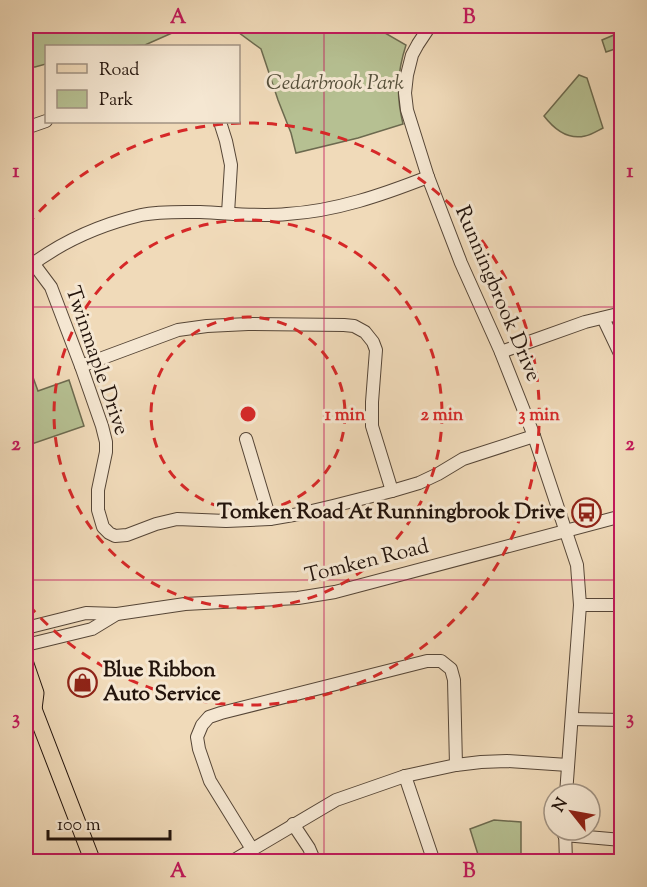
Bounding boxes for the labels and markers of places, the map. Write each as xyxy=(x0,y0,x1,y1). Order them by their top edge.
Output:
centre of rings xyxy=(238,404,258,424)
bus stop icon: Tomken Road At Runningbrook Drive xyxy=(570,497,602,529)
place label: Tomken Road At Runningbrook Drive xyxy=(217,498,565,528)
place label: Blue Ribbon Auto Service xyxy=(103,656,221,710)
shop icon: Blue Ribbon Auto Service xyxy=(66,667,98,699)

